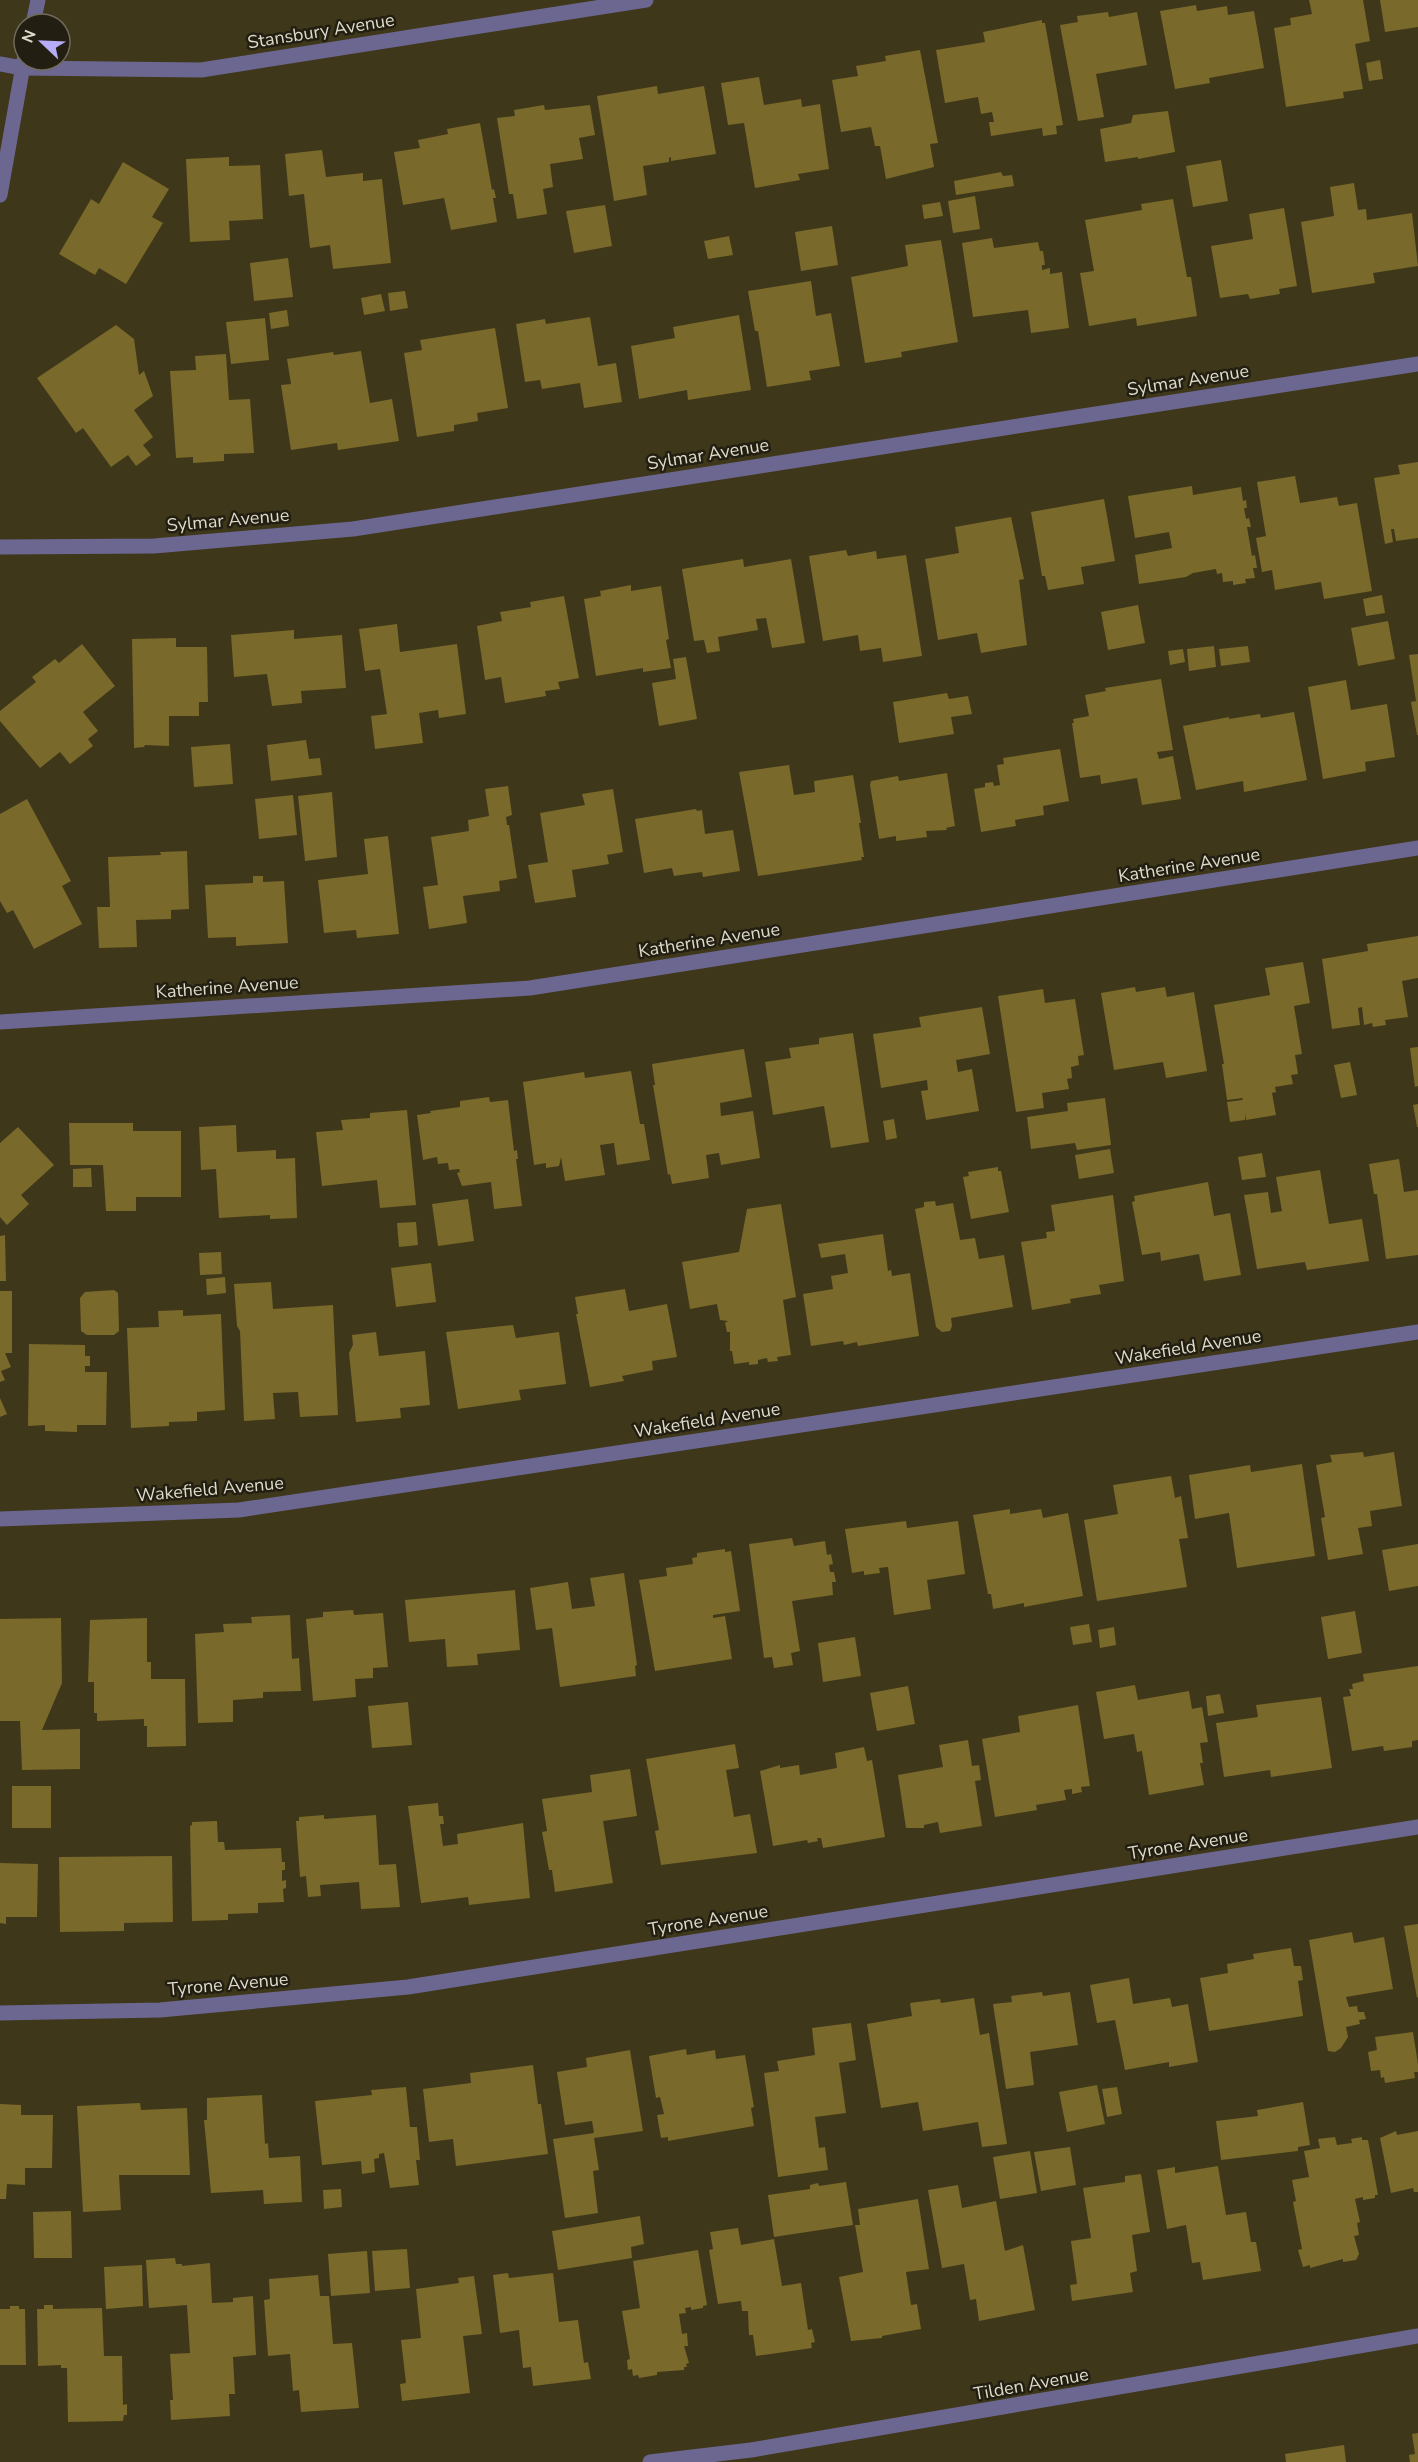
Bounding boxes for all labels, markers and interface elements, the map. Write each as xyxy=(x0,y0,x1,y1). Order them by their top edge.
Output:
street label: Stansbury Avenue xyxy=(246,8,396,54)
north arrow xyxy=(12,12,72,72)
text: N xyxy=(17,27,42,46)
street label: Sylmar Avenue xyxy=(1125,359,1251,401)
street label: Sylmar Avenue xyxy=(645,433,771,475)
street label: Sylmar Avenue xyxy=(166,503,290,537)
street label: Katherine Avenue xyxy=(1116,842,1262,888)
street label: Katherine Avenue xyxy=(636,917,782,963)
street label: Katherine Avenue xyxy=(155,970,299,1004)
street label: Wakefield Avenue xyxy=(1113,1324,1263,1370)
street label: Wakefield Avenue xyxy=(632,1397,782,1443)
street label: Wakefield Avenue xyxy=(135,1471,285,1507)
street label: Tyrone Avenue xyxy=(1126,1823,1250,1865)
street label: Tyrone Avenue xyxy=(646,1899,770,1941)
street label: Tyrone Avenue xyxy=(167,1967,289,2001)
street label: Tilden Avenue xyxy=(972,2362,1090,2406)

